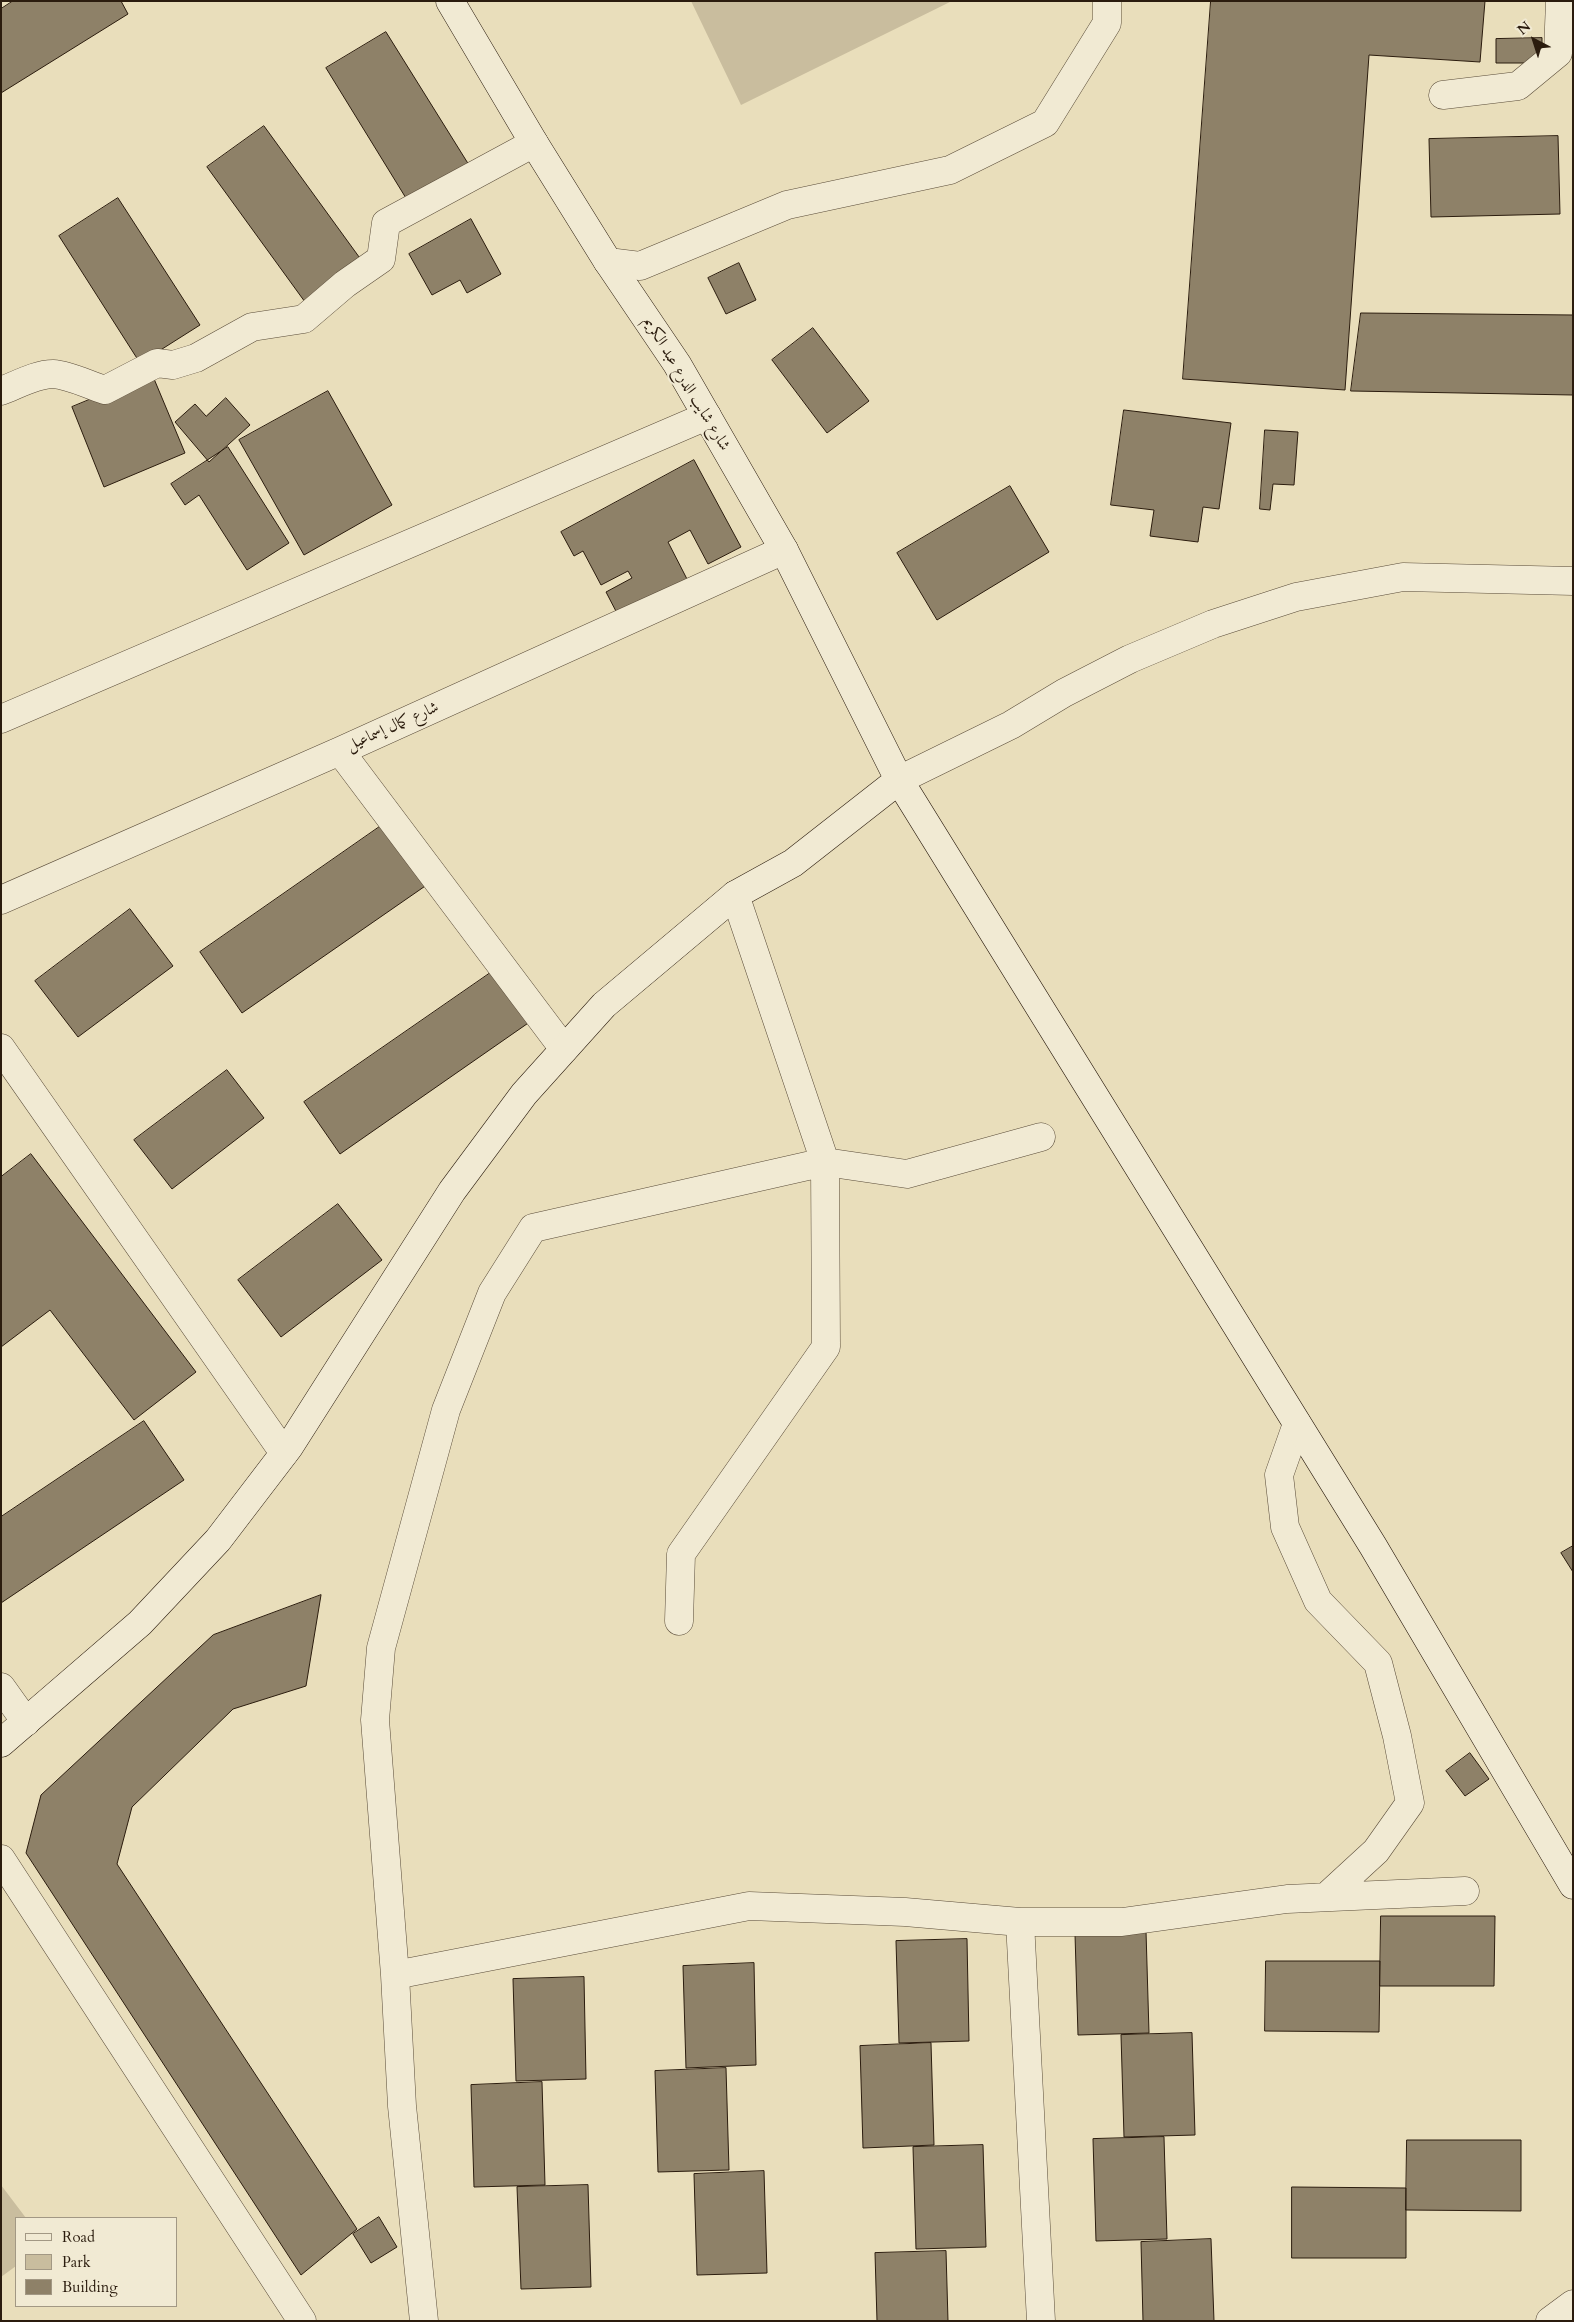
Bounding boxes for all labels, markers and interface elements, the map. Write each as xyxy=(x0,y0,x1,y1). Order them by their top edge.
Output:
north arrow xyxy=(1509,15,1559,65)
text: N xyxy=(1513,17,1535,39)
street label: شارع شايب الدرع عبد الكريم xyxy=(638,313,734,455)
street label: شارع كمال إسماعيل xyxy=(344,698,442,756)
legend xyxy=(15,2217,178,2307)
text: Road xyxy=(62,2227,95,2247)
text: Park xyxy=(62,2252,91,2272)
text: Building xyxy=(62,2277,118,2297)

